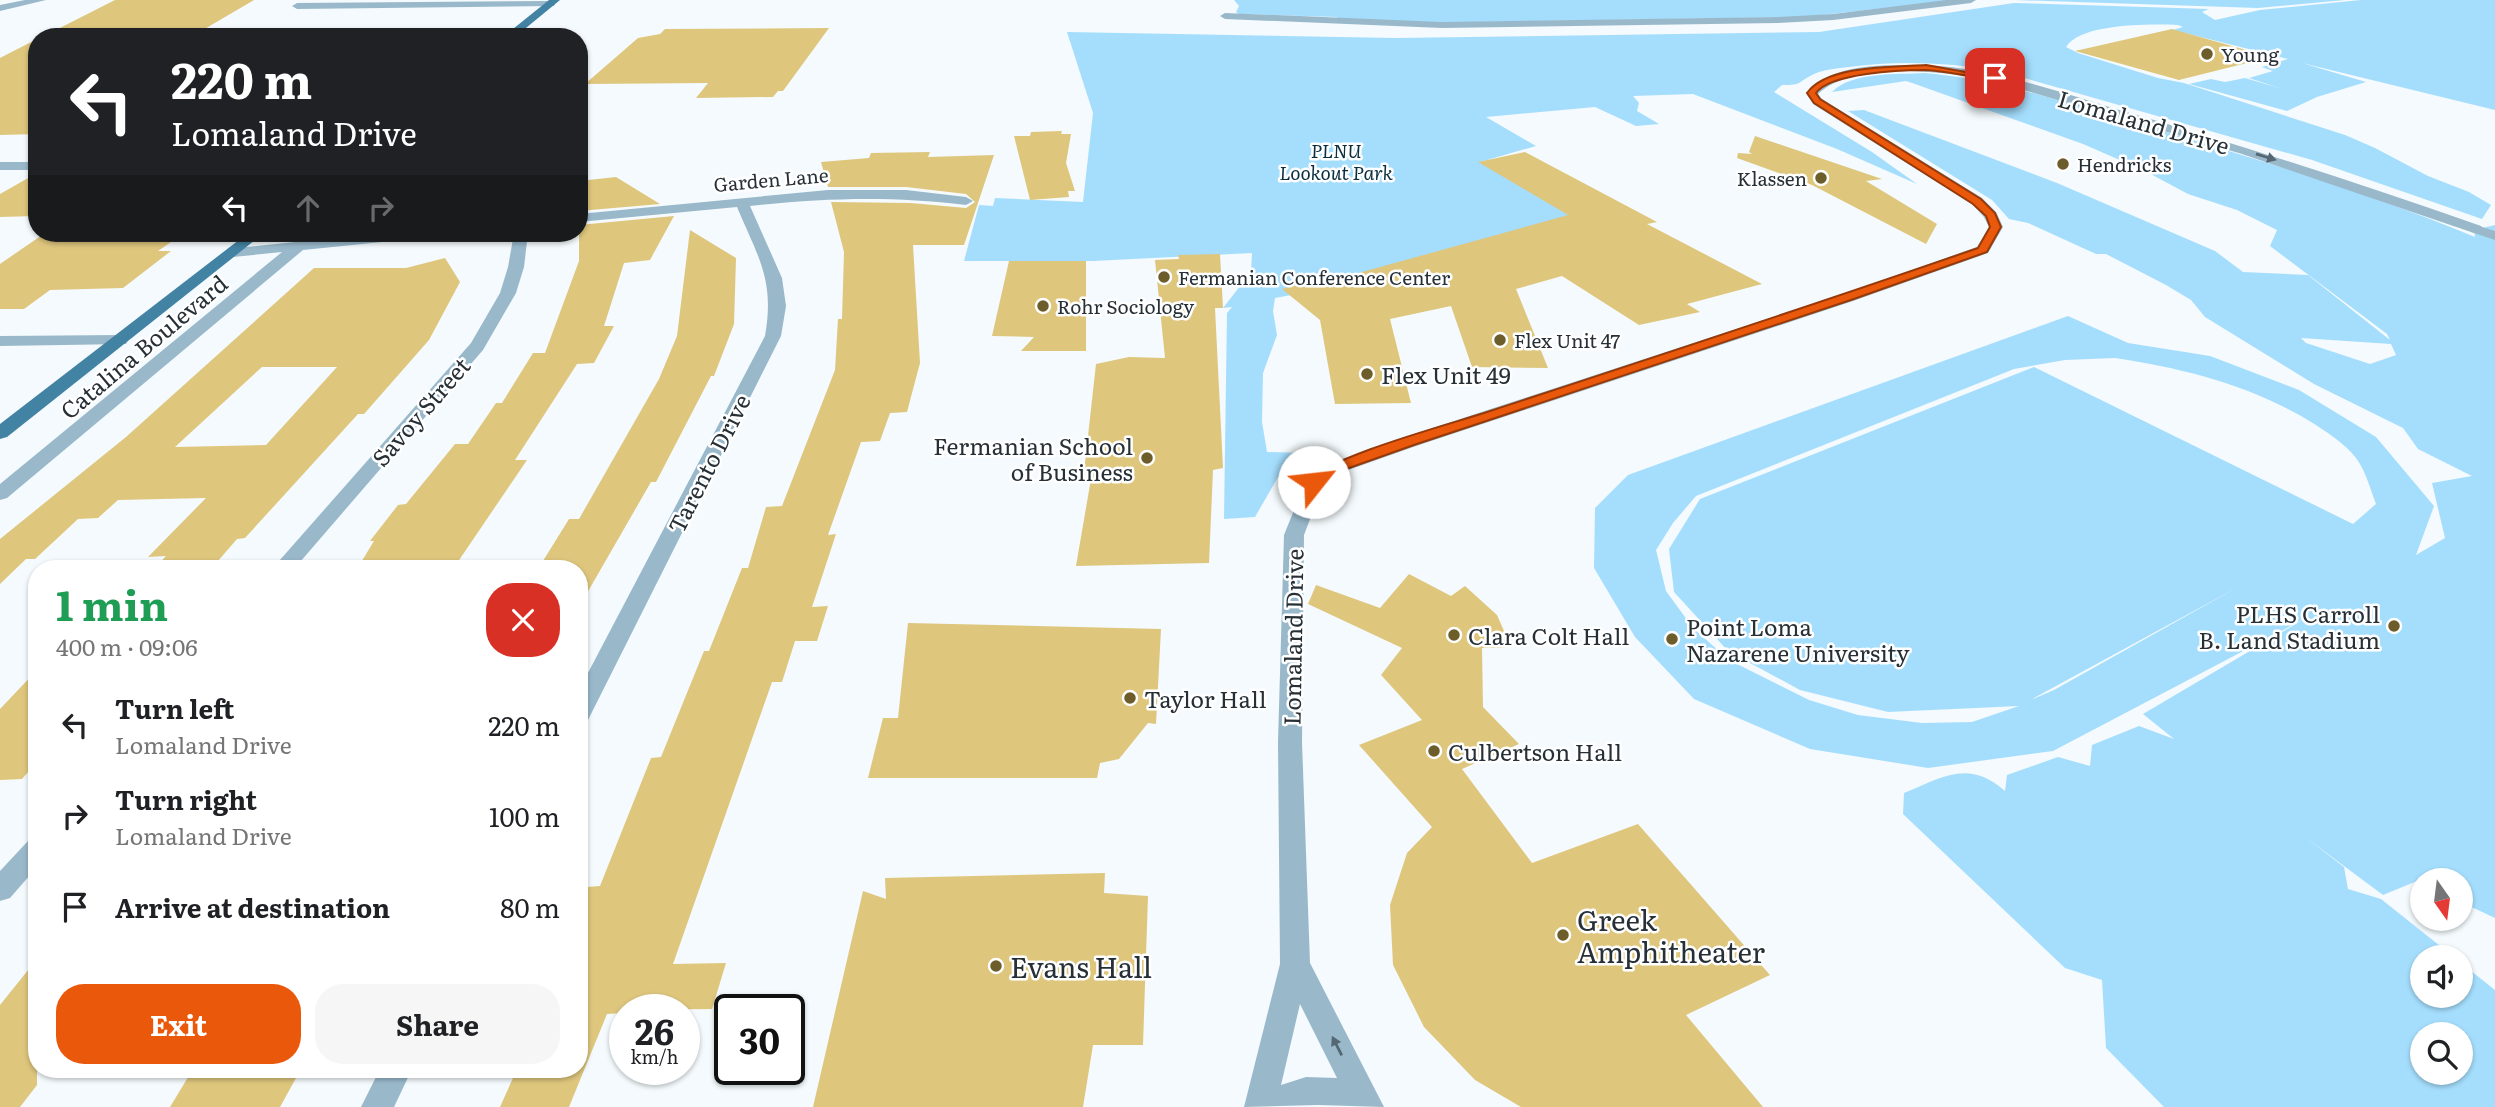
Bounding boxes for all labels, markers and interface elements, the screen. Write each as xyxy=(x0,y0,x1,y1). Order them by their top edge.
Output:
place label: Young xyxy=(2221,40,2279,68)
text: 220 m xyxy=(171,41,312,114)
marker: Young xyxy=(2199,46,2215,62)
pin xyxy=(1965,48,2025,108)
icon: left xyxy=(56,56,147,147)
icon: arrive xyxy=(1976,59,2014,97)
street label: Lomaland Drive xyxy=(2054,80,2234,162)
text: Lomaland Drive xyxy=(171,108,417,156)
park label: PLNU Lookout Park xyxy=(1279,136,1393,186)
place label: Hendricks xyxy=(2077,150,2172,178)
one-way arrow xyxy=(2256,152,2277,162)
marker: Hendricks xyxy=(2055,156,2071,172)
street label: Garden Lane xyxy=(712,160,830,198)
place label: Klassen xyxy=(1737,164,1807,192)
marker: Klassen xyxy=(1813,170,1829,186)
icon: left xyxy=(216,189,254,227)
icon: ahead xyxy=(289,189,327,227)
icon: right xyxy=(362,189,400,227)
place label: Fermanian Conference Center xyxy=(1178,263,1450,291)
street label: Catalina Boulevard xyxy=(52,266,234,426)
marker: Fermanian Conference Center xyxy=(1156,269,1172,285)
place label: Rohr Sociology xyxy=(1057,292,1194,320)
marker: Rohr Sociology xyxy=(1035,298,1051,314)
place label: Flex Unit 47 xyxy=(1514,326,1621,354)
marker: Flex Unit 47 xyxy=(1492,332,1508,348)
street label: Savoy Street xyxy=(363,348,478,473)
place label: Flex Unit 49 xyxy=(1381,357,1511,391)
marker: Flex Unit 49 xyxy=(1359,366,1375,382)
street label: Tarento Drive xyxy=(658,387,758,538)
place label: Fermanian School of Business xyxy=(933,428,1133,488)
position arrow xyxy=(1277,445,1351,519)
marker: Fermanian School of Business xyxy=(1139,450,1155,466)
street label: Lomaland Drive xyxy=(1273,548,1311,726)
text: 1 min xyxy=(56,572,168,634)
button: close xyxy=(486,583,560,657)
place label: PLHS Carroll B. Land Stadium xyxy=(2199,596,2380,656)
place label: Point Loma Nazarene University xyxy=(1686,609,1910,669)
place label: Clara Colt Hall xyxy=(1468,618,1630,652)
marker: PLHS Carroll B. Land Stadium xyxy=(2386,618,2402,634)
marker: Clara Colt Hall xyxy=(1446,627,1462,643)
text: 400 m · 09:06 xyxy=(56,629,198,663)
marker: Point Loma Nazarene University xyxy=(1664,631,1680,647)
place label: Taylor Hall xyxy=(1144,681,1267,715)
text: Turn left xyxy=(115,688,234,727)
marker: Taylor Hall xyxy=(1122,690,1138,706)
text: 220 m xyxy=(488,705,560,744)
icon: left xyxy=(56,706,94,744)
text: Lomaland Drive xyxy=(115,727,292,761)
place label: Culbertson Hall xyxy=(1448,734,1622,768)
marker: Culbertson Hall xyxy=(1426,743,1442,759)
text: Turn right xyxy=(115,779,257,818)
text: 100 m xyxy=(489,796,560,835)
icon: right xyxy=(56,797,94,835)
text: Lomaland Drive xyxy=(115,818,292,852)
north arrow xyxy=(2410,868,2473,931)
map controls xyxy=(2410,868,2473,1085)
text: Arrive at destination xyxy=(115,887,390,926)
text: 80 m xyxy=(500,887,560,926)
icon: arrive xyxy=(56,888,94,926)
place label: Greek Amphitheater xyxy=(1577,898,1766,972)
marker: Greek Amphitheater xyxy=(1555,927,1571,943)
place label: Evans Hall xyxy=(1010,945,1152,987)
button: sound xyxy=(2410,945,2473,1008)
marker: Evans Hall xyxy=(988,958,1004,974)
button: Exit xyxy=(56,984,301,1064)
button: Share xyxy=(315,984,560,1064)
speed limit sign: 30 xyxy=(714,994,805,1085)
text: 26 xyxy=(635,1004,674,1056)
button: search xyxy=(2410,1022,2473,1085)
one-way arrow xyxy=(1331,1036,1342,1056)
text: km/h xyxy=(631,1043,678,1070)

